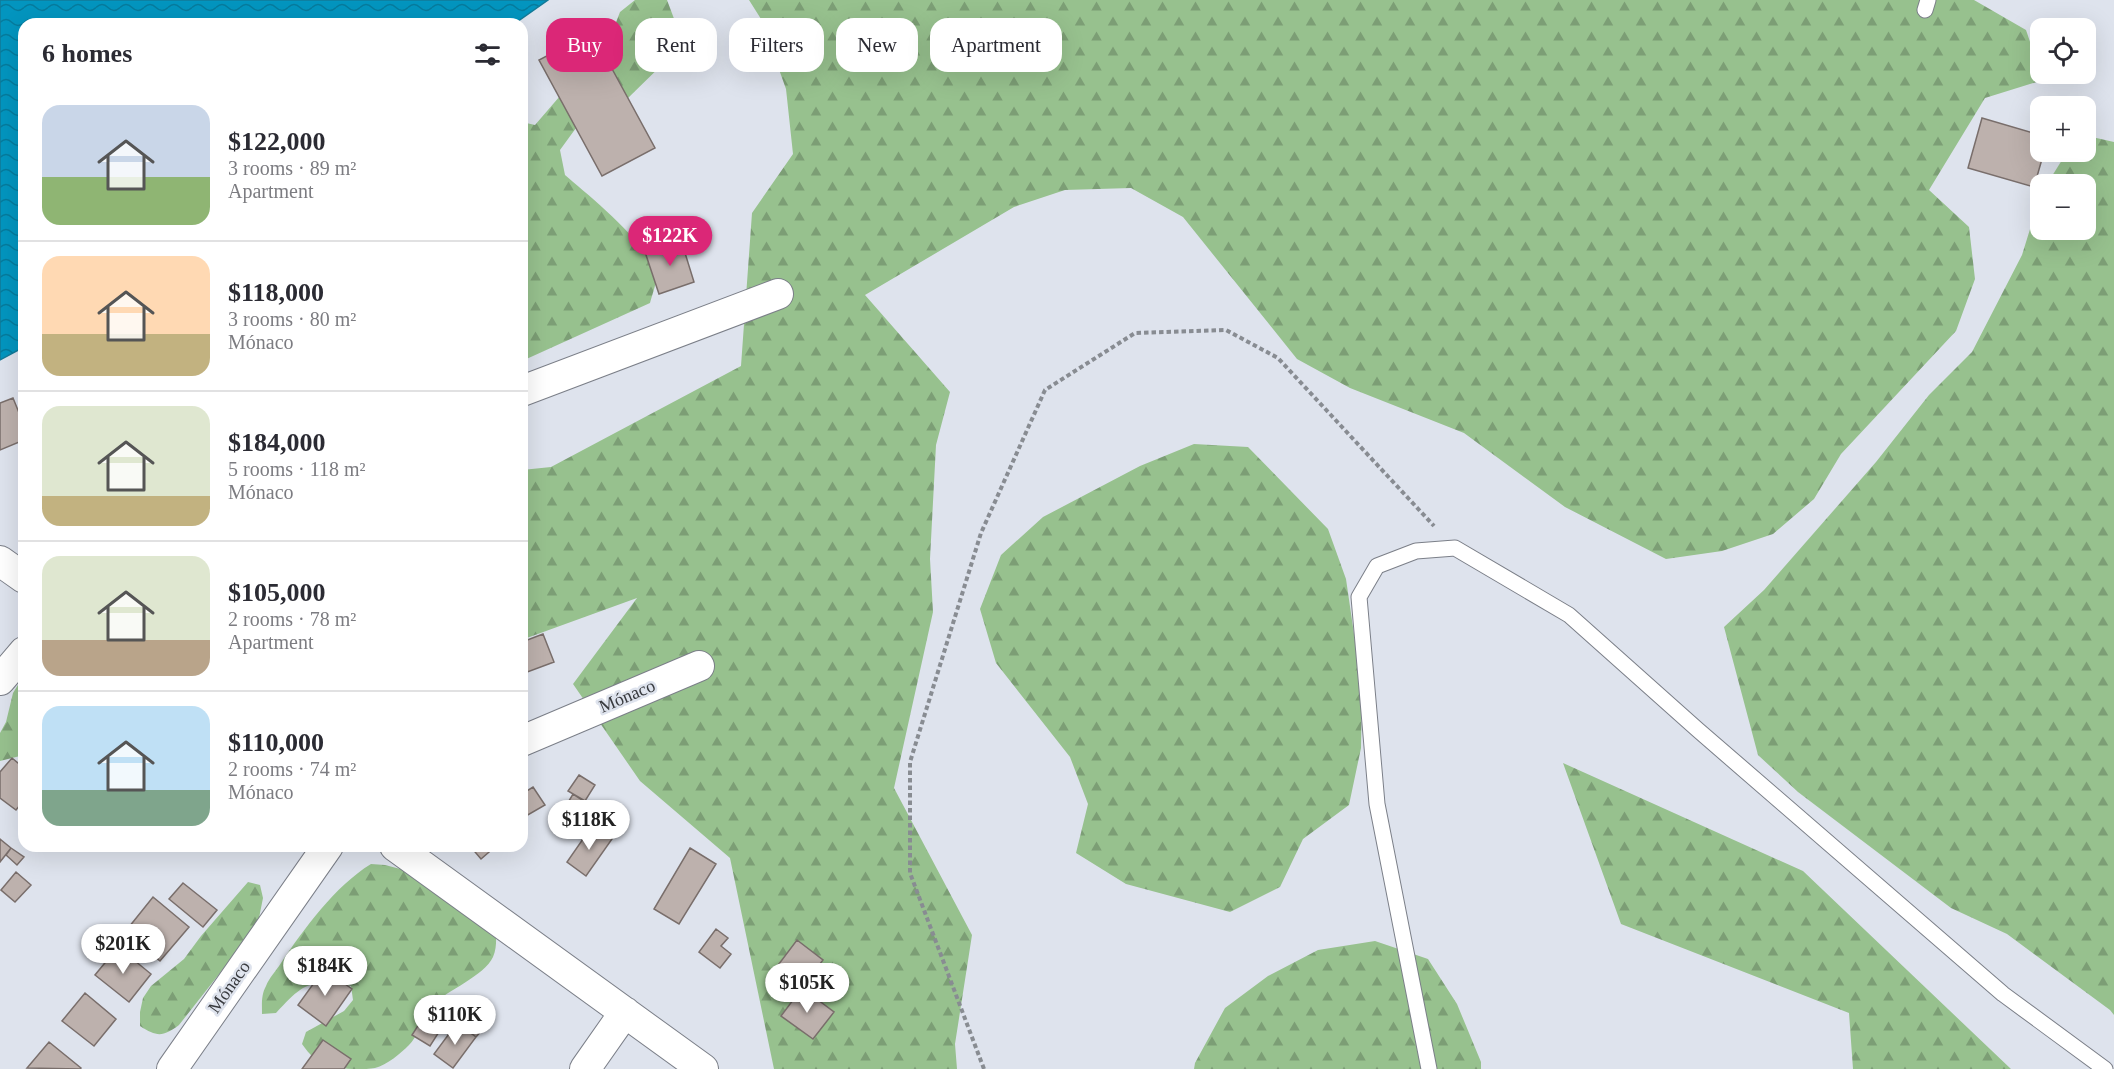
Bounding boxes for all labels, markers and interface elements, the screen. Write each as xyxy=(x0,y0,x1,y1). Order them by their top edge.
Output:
chip: Buy xyxy=(546,18,623,72)
chip: Rent xyxy=(635,18,717,72)
chip: Filters xyxy=(729,18,824,72)
chip: New xyxy=(836,18,918,72)
chip: Apartment xyxy=(930,18,1062,72)
map controls xyxy=(2030,18,2096,240)
button: locate xyxy=(2030,18,2096,84)
icon: filters xyxy=(471,38,504,71)
text: 6 homes xyxy=(42,39,132,68)
button: + xyxy=(2030,96,2096,162)
text: $122,000 xyxy=(228,127,326,156)
icon: home xyxy=(90,129,162,201)
text: 3 rooms · 89 m² xyxy=(228,157,356,179)
button: − xyxy=(2030,174,2096,240)
text: Apartment xyxy=(228,180,314,202)
pin: $122K xyxy=(628,216,712,267)
text: $122K xyxy=(642,224,698,246)
text: $118,000 xyxy=(228,278,324,307)
icon: home xyxy=(90,280,162,352)
text: 3 rooms · 80 m² xyxy=(228,308,356,330)
text: Mónaco xyxy=(228,331,294,353)
text: $184,000 xyxy=(228,428,326,457)
icon: home xyxy=(90,430,162,502)
text: 5 rooms · 118 m² xyxy=(228,458,365,480)
text: Mónaco xyxy=(228,481,294,503)
text: $105,000 xyxy=(228,578,326,607)
icon: home xyxy=(90,580,162,652)
text: 2 rooms · 78 m² xyxy=(228,608,356,630)
text: Apartment xyxy=(228,631,314,653)
street label: Mónaco xyxy=(596,675,658,717)
text: $110,000 xyxy=(228,728,324,757)
icon: home xyxy=(90,730,162,802)
text: 2 rooms · 74 m² xyxy=(228,758,356,780)
text: Mónaco xyxy=(228,781,294,803)
pin: $118K xyxy=(547,800,631,851)
text: $118K xyxy=(562,808,616,830)
pin: $201K xyxy=(81,924,165,975)
text: $201K xyxy=(95,932,151,954)
pin: $184K xyxy=(283,946,367,997)
text: $184K xyxy=(297,954,353,976)
street label: Mónaco xyxy=(204,957,254,1017)
pin: $105K xyxy=(765,963,849,1014)
text: $105K xyxy=(779,971,835,993)
pin: $110K xyxy=(413,995,497,1046)
text: $110K xyxy=(428,1003,482,1025)

